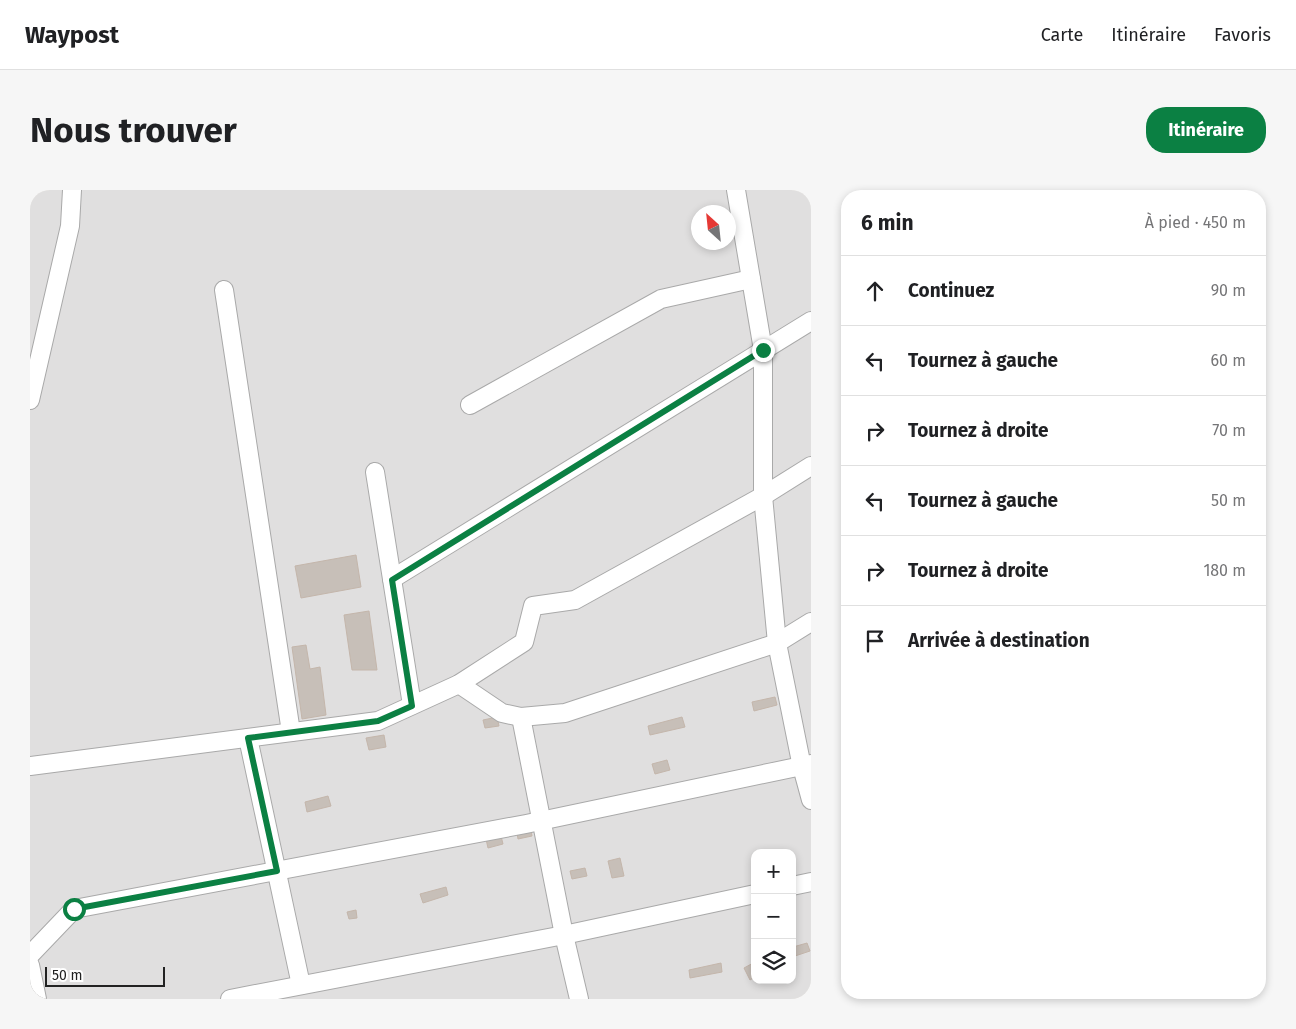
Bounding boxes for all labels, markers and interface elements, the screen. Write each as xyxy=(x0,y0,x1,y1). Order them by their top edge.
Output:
text: Waypost xyxy=(25,21,119,49)
text: Carte xyxy=(1041,24,1083,46)
text: Itinéraire xyxy=(1111,24,1186,46)
text: Favoris xyxy=(1214,24,1271,46)
button: Itinéraire xyxy=(1146,107,1266,153)
text: Nous trouver xyxy=(30,109,237,151)
north arrow xyxy=(691,205,736,250)
text: 6 min xyxy=(861,210,914,236)
text: À pied · 450 m xyxy=(1145,213,1246,232)
icon: ahead xyxy=(861,277,889,305)
text: Continuez xyxy=(908,279,994,302)
text: 90 m xyxy=(1211,281,1246,300)
route end xyxy=(752,339,775,362)
icon: left xyxy=(861,347,889,375)
text: Tournez à gauche xyxy=(908,349,1058,372)
text: 60 m xyxy=(1211,351,1246,370)
icon: right xyxy=(861,417,889,445)
text: Tournez à droite xyxy=(908,419,1049,442)
text: 70 m xyxy=(1212,421,1246,440)
icon: left xyxy=(861,487,889,515)
text: Tournez à gauche xyxy=(908,489,1058,512)
text: 50 m xyxy=(1211,491,1246,510)
icon: right xyxy=(861,557,889,585)
text: Tournez à droite xyxy=(908,559,1049,582)
text: 180 m xyxy=(1203,561,1246,580)
icon: arrive xyxy=(861,627,889,655)
text: Arrivée à destination xyxy=(908,629,1090,652)
map controls xyxy=(751,849,796,984)
button: + xyxy=(751,849,796,894)
button: − xyxy=(751,894,796,939)
route start xyxy=(63,898,86,921)
button: layers xyxy=(751,939,796,984)
scale bar xyxy=(45,964,165,987)
text: 50 m xyxy=(52,967,83,984)

